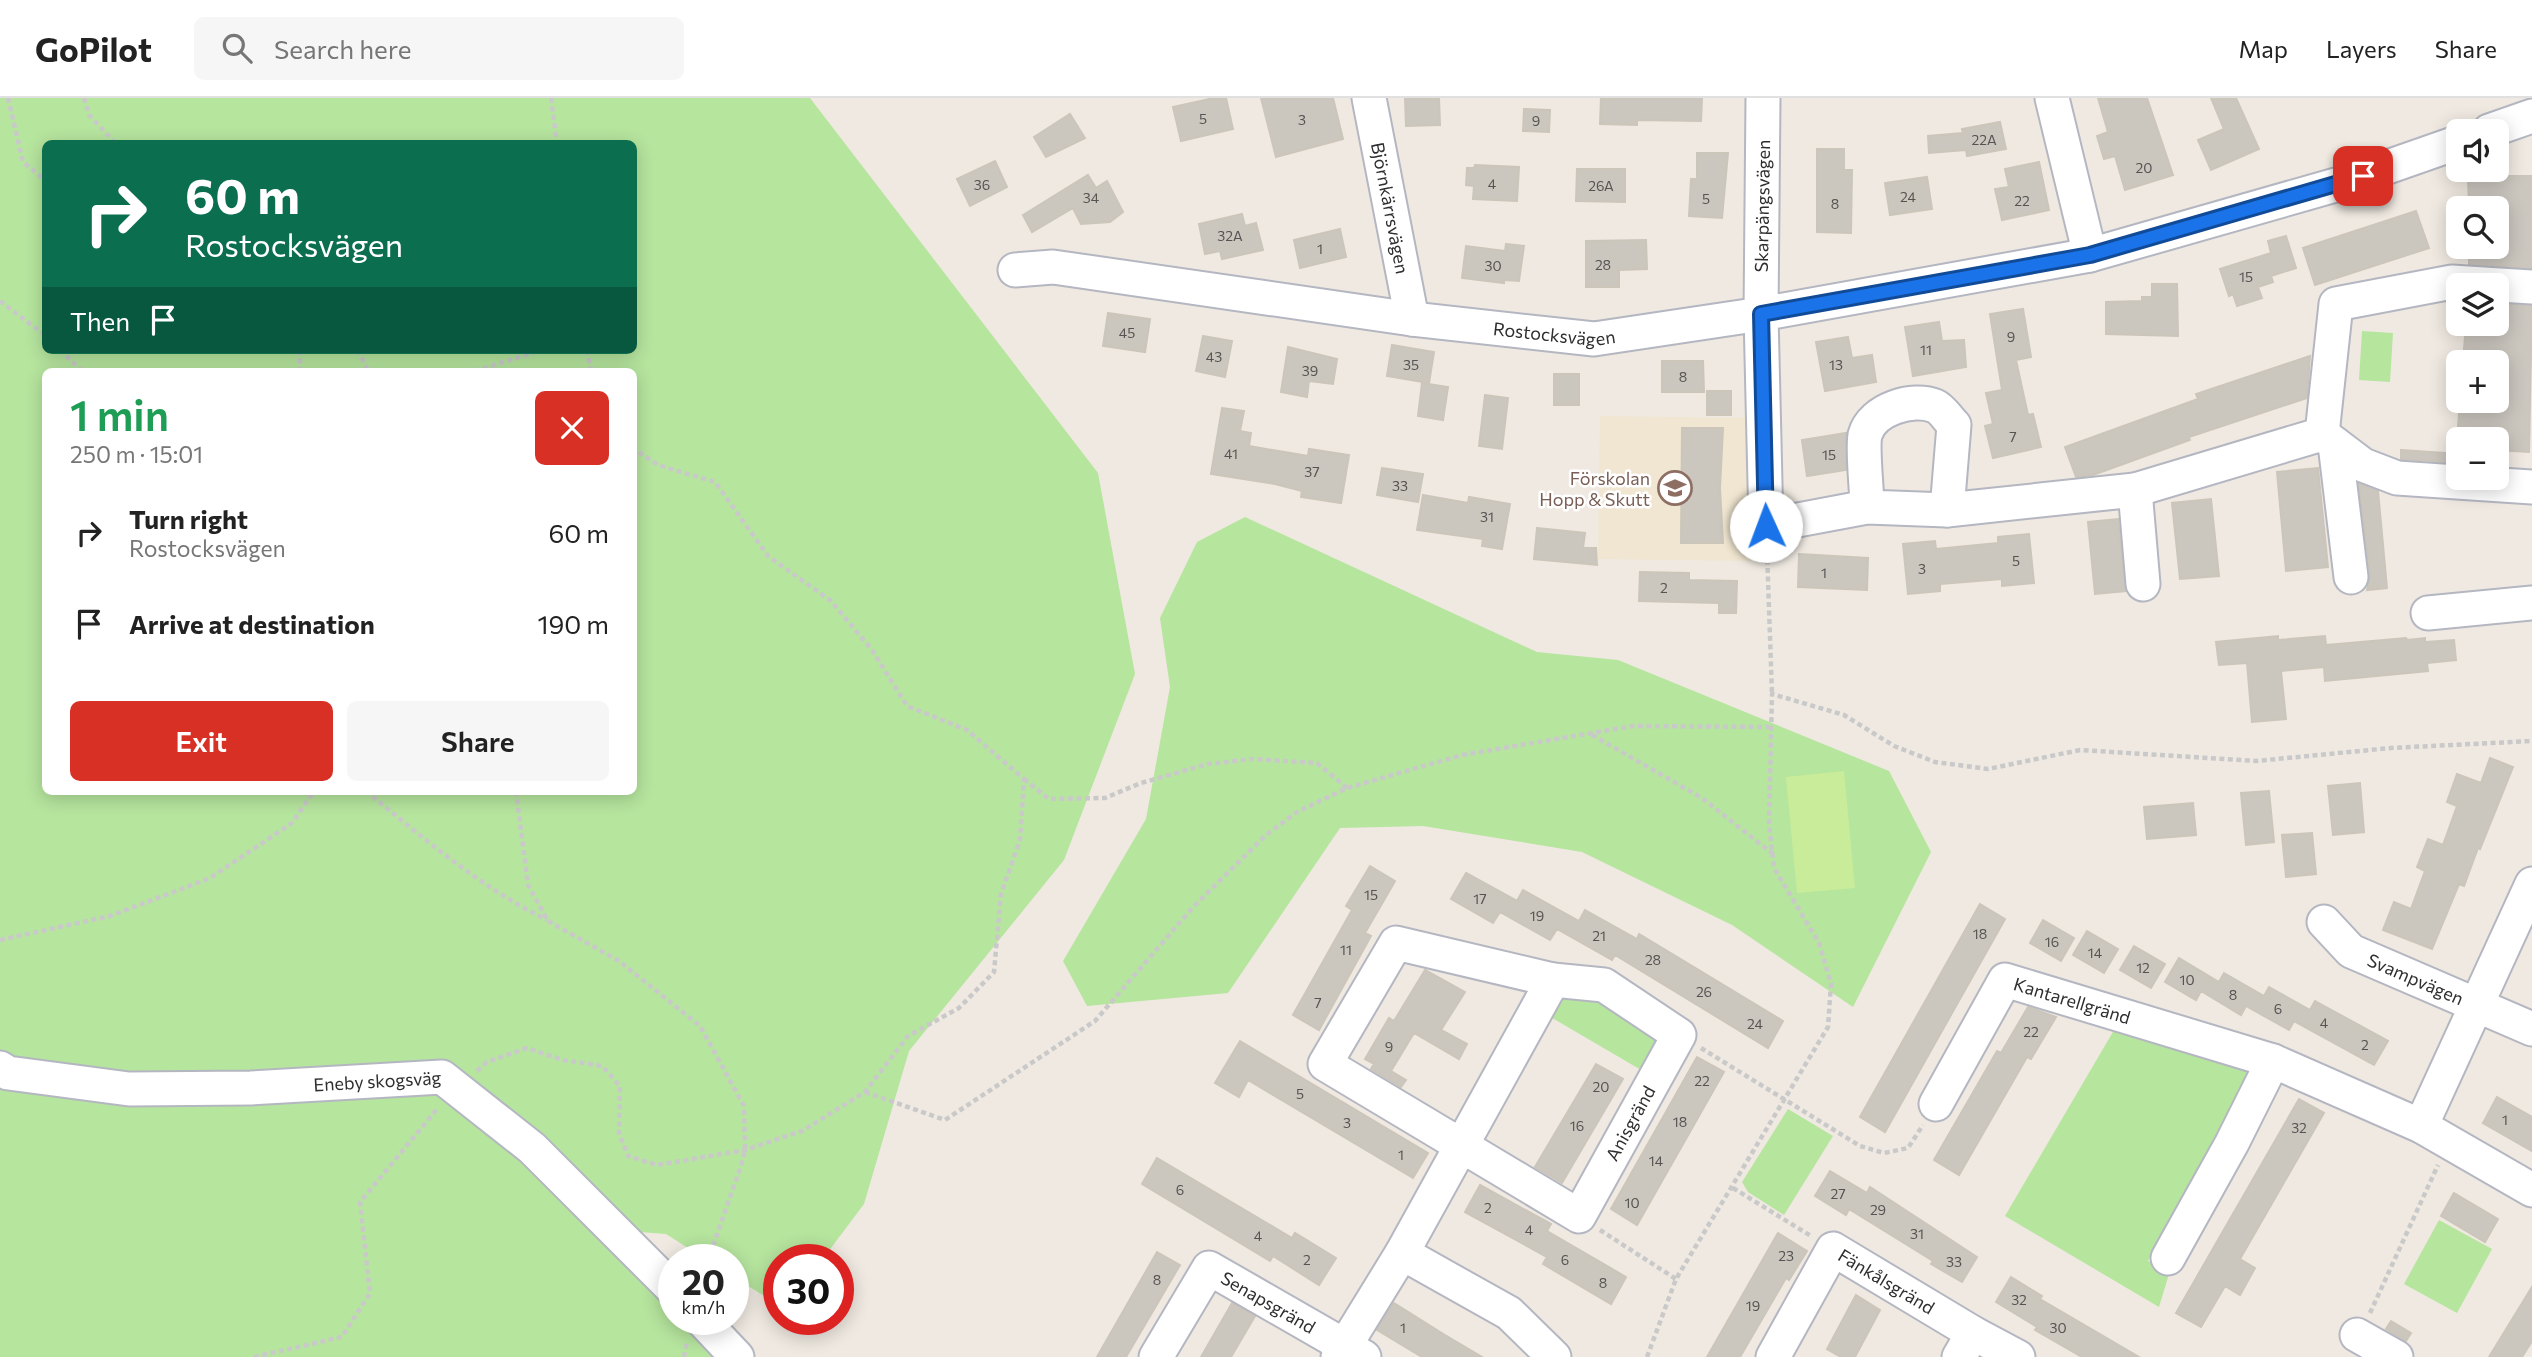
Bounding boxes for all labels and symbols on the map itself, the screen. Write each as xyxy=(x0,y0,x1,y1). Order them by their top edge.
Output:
house number: 5 xyxy=(1199,110,1207,127)
house number: 3 xyxy=(1298,111,1306,128)
house number: 9 xyxy=(1532,112,1540,129)
house number: 22A xyxy=(1971,131,1997,148)
street label: Skarpängsvägen xyxy=(1750,139,1774,273)
street label: Björnkärrsvägen xyxy=(1367,140,1414,276)
pin xyxy=(2333,146,2393,206)
house number: 20 xyxy=(2136,159,2152,176)
house number: 4 xyxy=(1488,175,1497,192)
house number: 36 xyxy=(974,176,990,193)
house number: 26A xyxy=(1588,177,1614,194)
house number: 24 xyxy=(1900,188,1917,205)
house number: 34 xyxy=(1083,189,1100,206)
house number: 5 xyxy=(1702,190,1710,207)
house number: 22 xyxy=(2014,192,2030,209)
house number: 8 xyxy=(1831,195,1839,212)
house number: 32A xyxy=(1217,227,1243,244)
house number: 1 xyxy=(1317,240,1323,257)
house number: 28 xyxy=(1595,256,1611,273)
house number: 30 xyxy=(1484,257,1502,274)
house number: 15 xyxy=(2239,268,2253,285)
street label: Rostocksvägen xyxy=(1492,317,1617,350)
house number: 45 xyxy=(1119,324,1135,341)
house number: 9 xyxy=(2007,328,2015,345)
house number: 11 xyxy=(1920,341,1932,358)
house number: 43 xyxy=(1206,348,1222,365)
house number: 35 xyxy=(1403,356,1419,373)
house number: 13 xyxy=(1829,356,1843,373)
house number: 39 xyxy=(1302,362,1318,379)
house number: 8 xyxy=(1679,368,1687,385)
house number: 7 xyxy=(2009,428,2017,445)
house number: 41 xyxy=(1224,445,1238,462)
house number: 15 xyxy=(1822,446,1836,463)
house number: 37 xyxy=(1304,463,1320,480)
place label: Förskolan Hopp & Skutt xyxy=(1539,467,1650,510)
school or university icon: Förskolan Hopp & Skutt xyxy=(1656,469,1694,507)
house number: 33 xyxy=(1392,477,1408,494)
position arrow xyxy=(1729,489,1803,563)
house number: 31 xyxy=(1480,508,1494,525)
house number: 5 xyxy=(2012,552,2020,569)
house number: 3 xyxy=(1918,560,1926,577)
house number: 1 xyxy=(1821,564,1827,581)
house number: 2 xyxy=(1660,579,1668,596)
house number: 15 xyxy=(1364,886,1378,903)
house number: 17 xyxy=(1473,890,1487,907)
house number: 19 xyxy=(1530,907,1544,924)
house number: 18 xyxy=(1973,925,1987,942)
house number: 21 xyxy=(1592,927,1606,944)
house number: 16 xyxy=(2045,933,2059,950)
house number: 11 xyxy=(1340,941,1352,958)
house number: 14 xyxy=(2088,944,2103,961)
street label: Svampvägen xyxy=(2364,948,2467,1009)
house number: 28 xyxy=(1645,951,1661,968)
house number: 12 xyxy=(2136,959,2150,976)
house number: 10 xyxy=(2179,971,2195,988)
street label: Kantarellgränd xyxy=(2011,972,2133,1028)
house number: 26 xyxy=(1696,983,1712,1000)
house number: 8 xyxy=(2229,986,2237,1003)
house number: 7 xyxy=(1314,994,1322,1011)
house number: 6 xyxy=(2274,1000,2282,1017)
house number: 4 xyxy=(2320,1014,2329,1031)
house number: 24 xyxy=(1747,1015,1764,1032)
house number: 22 xyxy=(2023,1023,2039,1040)
house number: 2 xyxy=(2361,1036,2369,1053)
house number: 9 xyxy=(1385,1038,1393,1055)
street label: Eneby skogsväg xyxy=(313,1066,442,1095)
house number: 22 xyxy=(1694,1072,1710,1089)
house number: 20 xyxy=(1593,1078,1609,1095)
street label: Anisgränd xyxy=(1600,1082,1660,1164)
house number: 5 xyxy=(1296,1085,1304,1102)
house number: 1 xyxy=(2502,1111,2508,1128)
house number: 18 xyxy=(1673,1113,1687,1130)
house number: 3 xyxy=(1343,1114,1351,1131)
house number: 16 xyxy=(1570,1117,1584,1134)
house number: 32 xyxy=(2291,1119,2307,1136)
house number: 1 xyxy=(1398,1146,1404,1163)
house number: 14 xyxy=(1649,1152,1664,1169)
house number: 6 xyxy=(1176,1181,1184,1198)
house number: 27 xyxy=(1830,1185,1846,1202)
house number: 10 xyxy=(1624,1194,1640,1211)
house number: 2 xyxy=(1484,1199,1492,1216)
house number: 29 xyxy=(1870,1201,1886,1218)
house number: 4 xyxy=(1525,1221,1534,1238)
house number: 31 xyxy=(1910,1225,1924,1242)
house number: 4 xyxy=(1254,1227,1263,1244)
speed limit sign: 30 xyxy=(763,1244,854,1335)
street label: Fänkålsgränd xyxy=(1834,1244,1939,1318)
house number: 23 xyxy=(1778,1247,1794,1264)
house number: 2 xyxy=(1303,1251,1311,1268)
house number: 6 xyxy=(1561,1251,1569,1268)
house number: 33 xyxy=(1946,1253,1962,1270)
street label: Senapsgränd xyxy=(1217,1266,1319,1338)
house number: 8 xyxy=(1153,1271,1161,1288)
house number: 8 xyxy=(1599,1274,1607,1291)
house number: 32 xyxy=(2011,1291,2027,1308)
house number: 19 xyxy=(1746,1297,1760,1314)
house number: 1 xyxy=(1400,1319,1406,1336)
house number: 30 xyxy=(2049,1319,2067,1336)

